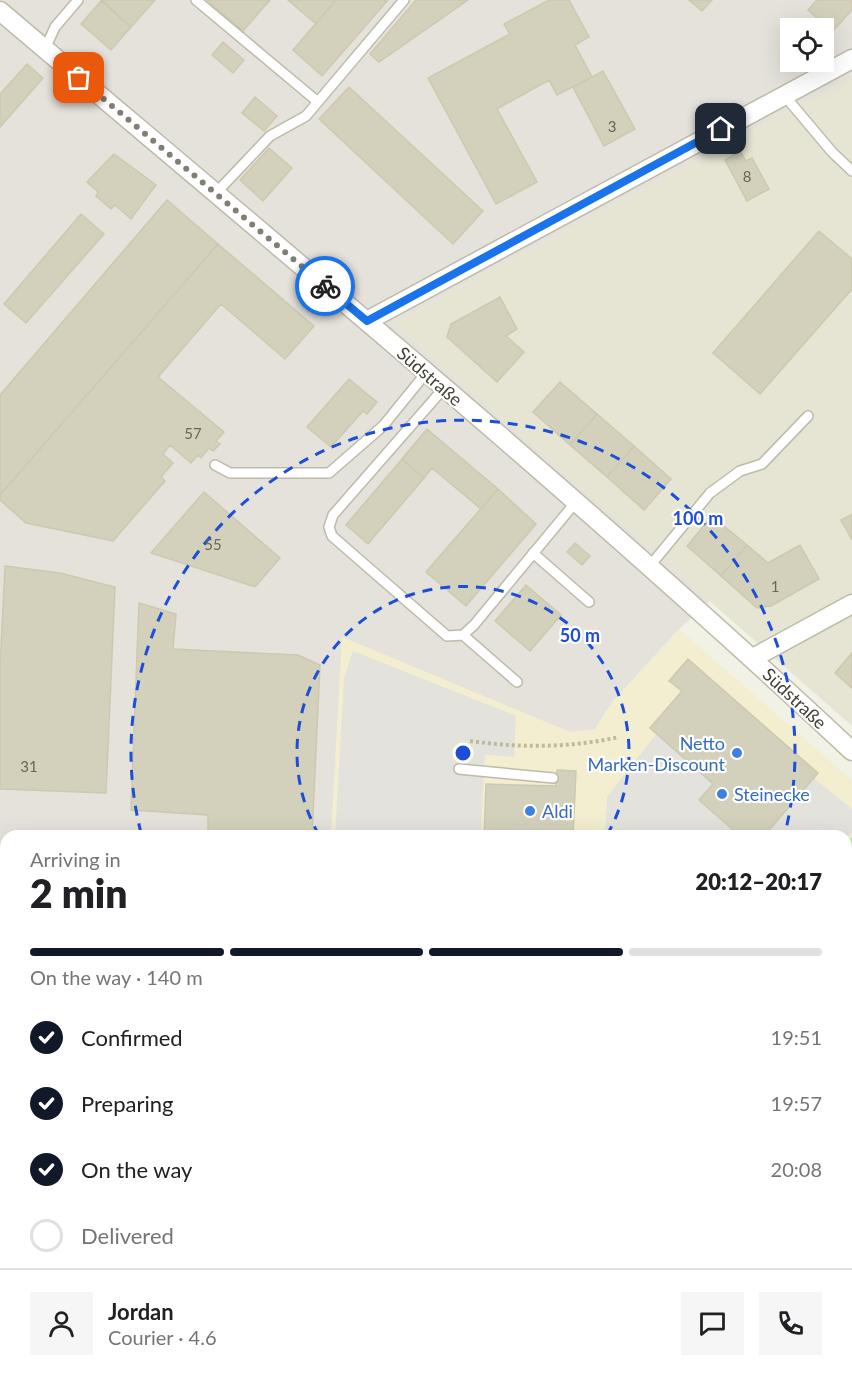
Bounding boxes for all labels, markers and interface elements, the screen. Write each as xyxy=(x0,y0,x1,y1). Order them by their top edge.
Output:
map controls xyxy=(780,18,834,72)
button: locate xyxy=(780,18,834,72)
pin xyxy=(53,52,104,103)
icon: bag xyxy=(62,61,95,94)
pin xyxy=(695,103,746,154)
icon: home xyxy=(704,112,737,145)
house number: 3 xyxy=(608,117,616,135)
house number: 8 xyxy=(743,167,751,185)
courier xyxy=(295,256,355,316)
icon: bike xyxy=(309,270,342,303)
street label: Südstraße xyxy=(393,342,467,410)
house number: 57 xyxy=(184,424,202,442)
text: 100 m xyxy=(673,507,723,529)
house number: 55 xyxy=(204,535,222,553)
house number: 1 xyxy=(771,577,779,595)
text: 50 m xyxy=(560,624,600,646)
street label: Südstraße xyxy=(759,663,831,733)
place label: Netto Marken-Discount xyxy=(588,732,726,775)
centre of rings xyxy=(453,743,473,763)
marker: Netto Marken-Discount xyxy=(730,746,744,760)
house number: 31 xyxy=(20,757,38,775)
place label: Steinecke xyxy=(734,783,810,805)
marker: Steinecke xyxy=(715,787,729,801)
place label: Aldi xyxy=(542,800,573,822)
marker: Aldi xyxy=(523,804,537,818)
text: Arriving in xyxy=(30,847,121,871)
text: 20:12–20:17 xyxy=(696,868,822,895)
text: 2 min xyxy=(30,870,127,916)
text: On the way · 140 m xyxy=(30,965,203,989)
icon: check xyxy=(30,1021,63,1054)
text: Confirmed xyxy=(81,1024,183,1051)
text: 19:51 xyxy=(771,1025,822,1049)
icon: check xyxy=(30,1087,63,1120)
text: Preparing xyxy=(81,1090,173,1117)
text: 19:57 xyxy=(771,1091,822,1115)
icon: check xyxy=(30,1153,63,1186)
text: On the way xyxy=(81,1156,192,1183)
text: 20:08 xyxy=(771,1157,822,1181)
text: Delivered xyxy=(81,1222,174,1249)
button: person xyxy=(30,1292,93,1355)
button: chat xyxy=(681,1292,744,1355)
button: phone xyxy=(759,1292,822,1355)
text: Jordan xyxy=(108,1298,174,1325)
text: Courier · 4.6 xyxy=(108,1325,217,1349)

